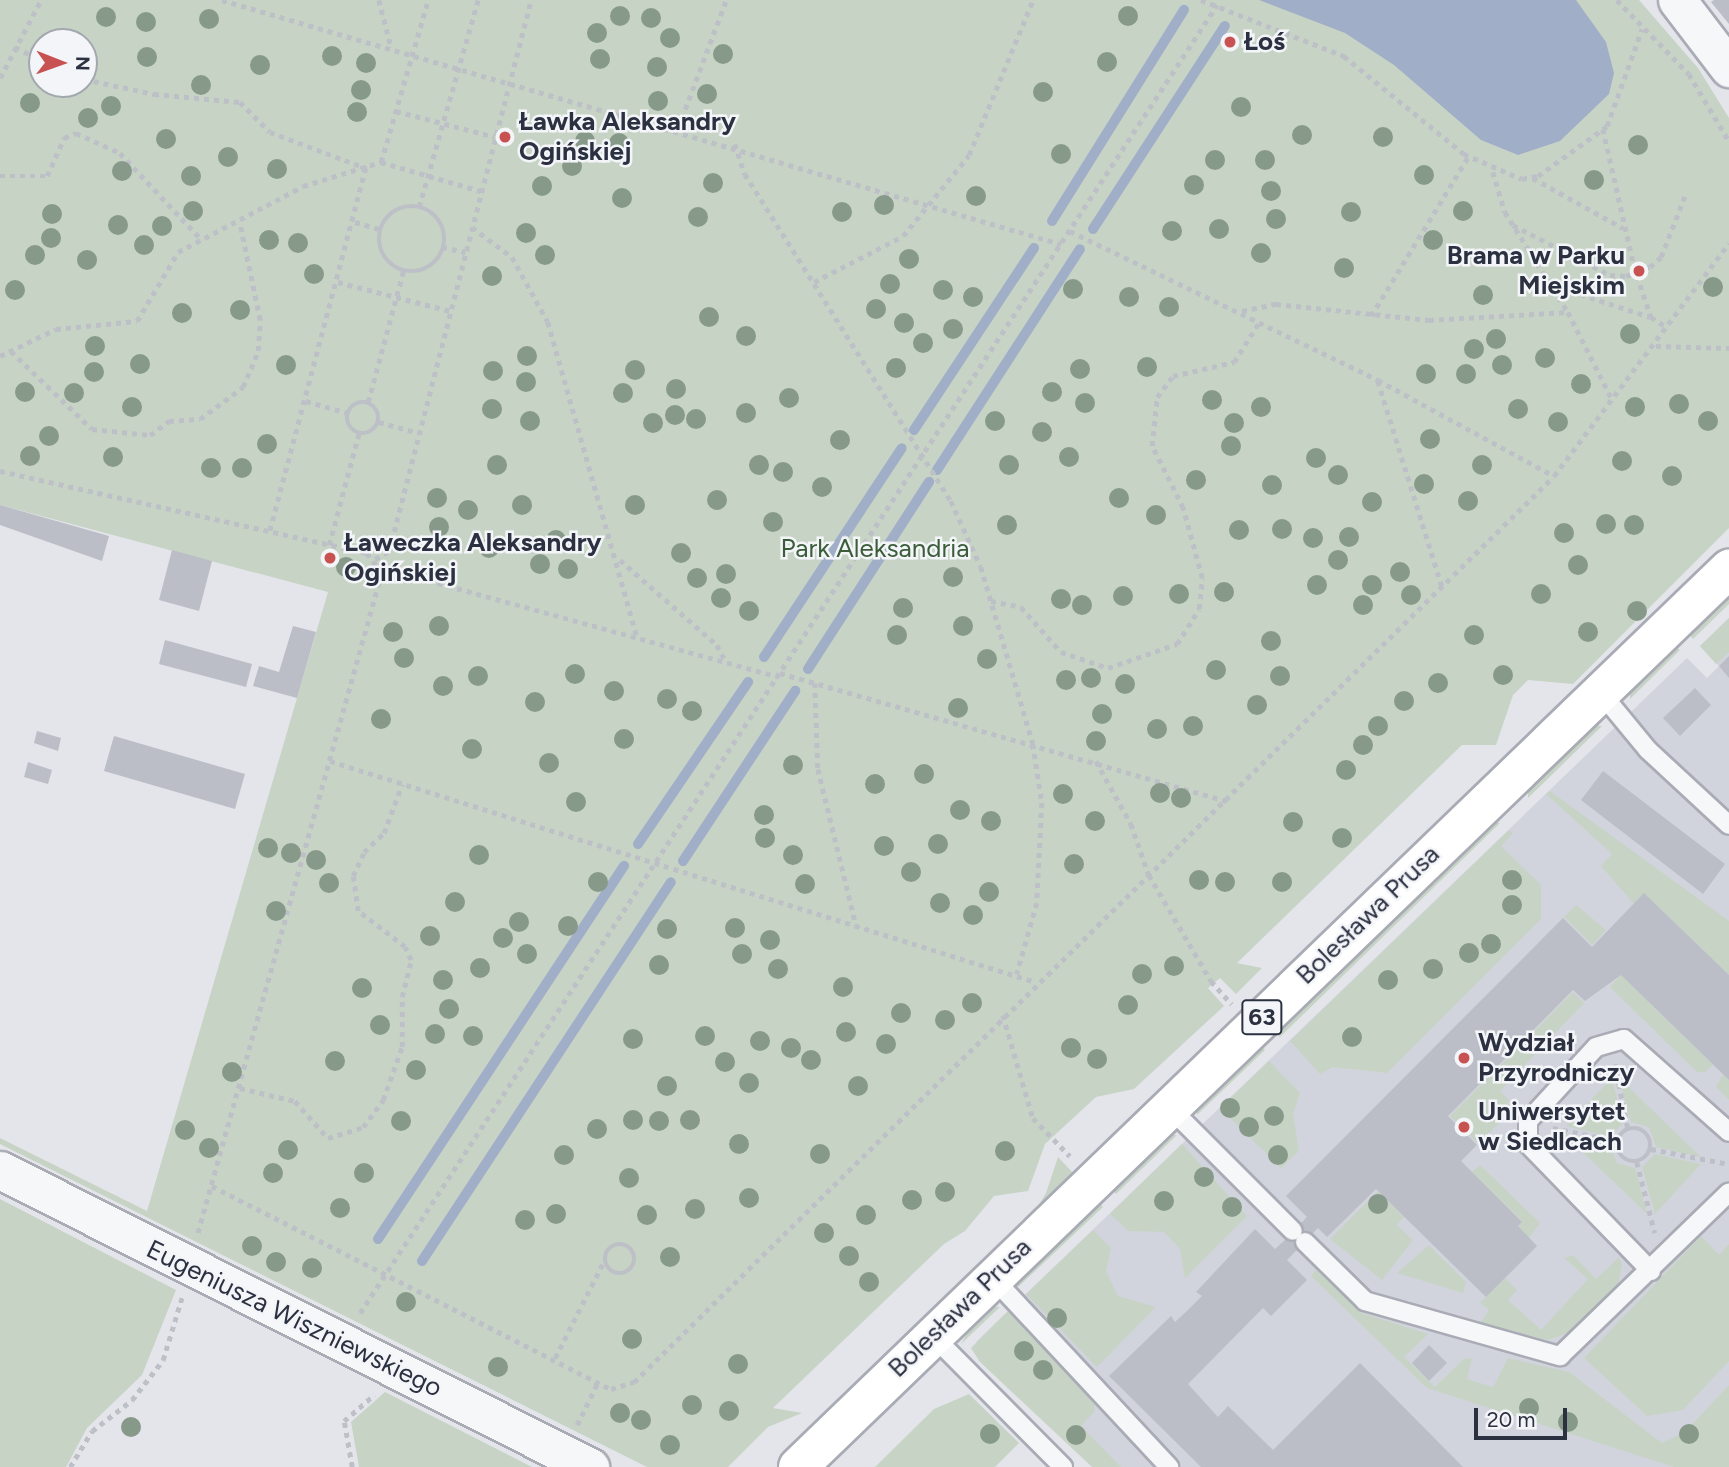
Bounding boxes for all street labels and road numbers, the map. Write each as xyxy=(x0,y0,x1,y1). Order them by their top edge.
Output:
street label: Bolesława Prusa xyxy=(1290,839,1446,991)
road number: 63 xyxy=(1241,996,1283,1037)
street label: Bolesława Prusa xyxy=(882,1232,1038,1384)
street label: Eugeniusza Wiszniewskiego xyxy=(141,1234,447,1404)

